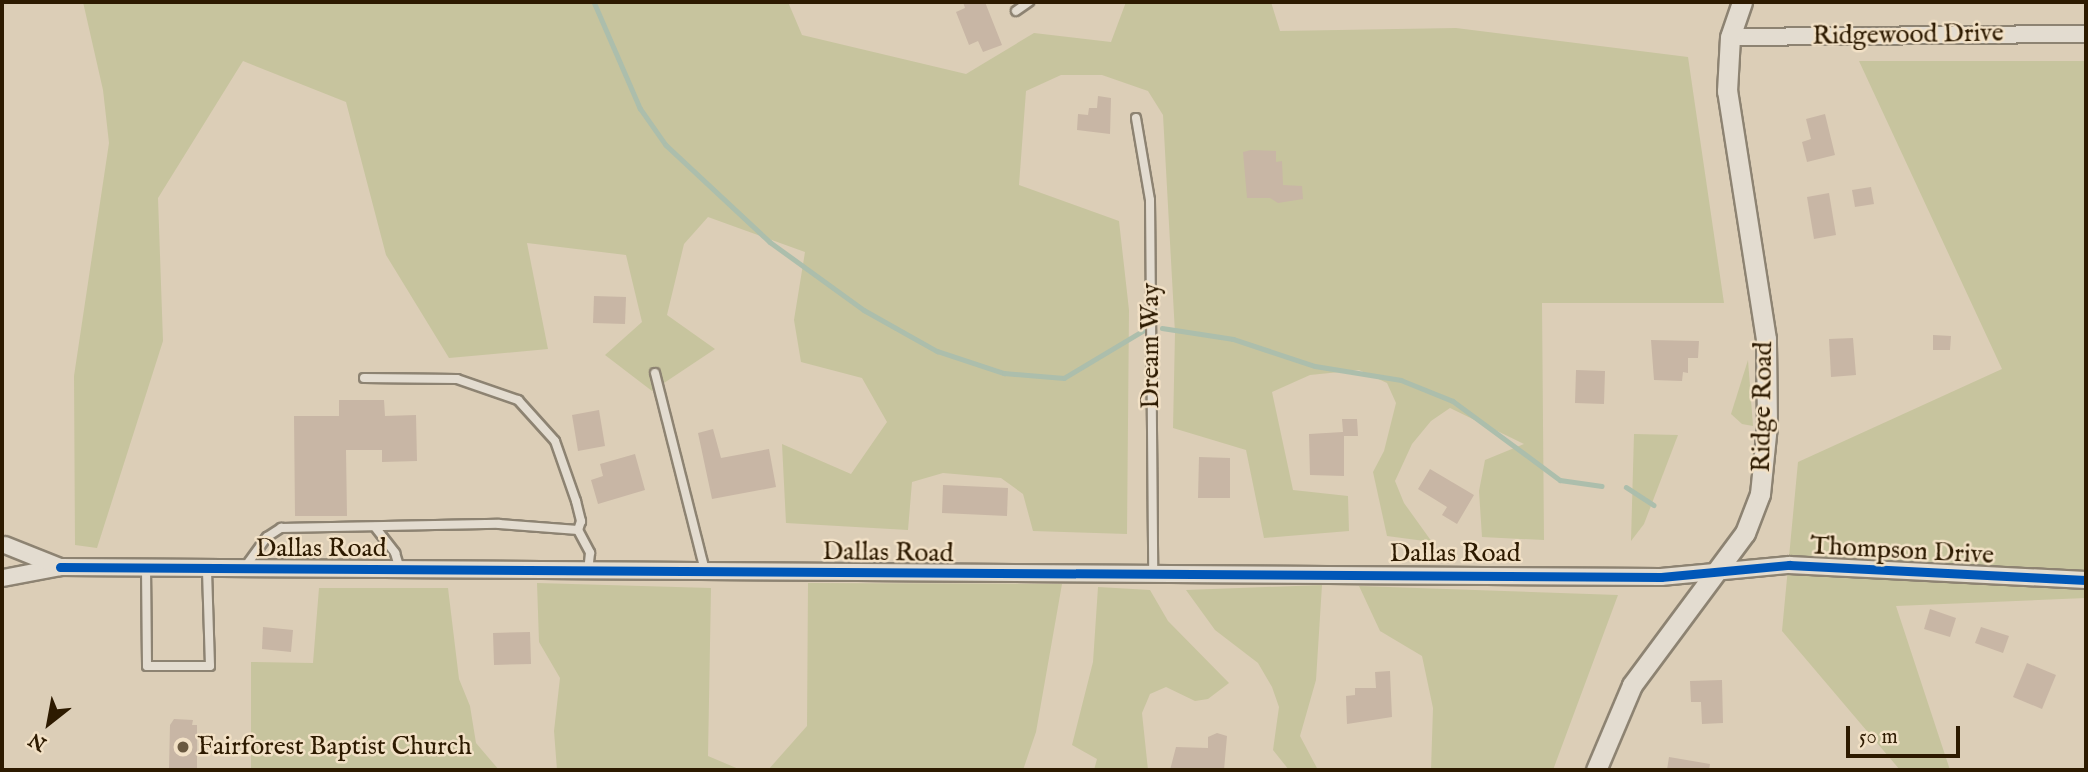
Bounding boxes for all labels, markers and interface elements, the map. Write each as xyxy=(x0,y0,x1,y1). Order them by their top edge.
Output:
street label: Ridgewood Drive xyxy=(1812,18,2004,52)
street label: Dream Way xyxy=(1135,283,1167,409)
street label: Ridge Road xyxy=(1746,341,1780,473)
street label: Thompson Drive xyxy=(1809,531,1995,571)
street label: Dallas Road xyxy=(255,533,387,565)
street label: Dallas Road xyxy=(822,536,954,570)
street label: Dallas Road xyxy=(1389,538,1521,570)
north arrow xyxy=(14,688,84,758)
scale bar xyxy=(1850,712,1964,756)
text: 50 m xyxy=(1859,724,1898,751)
text: N xyxy=(25,726,51,756)
place label: Fairforest Baptist Church xyxy=(197,731,472,763)
marker: Fairforest Baptist Church xyxy=(175,739,191,755)

